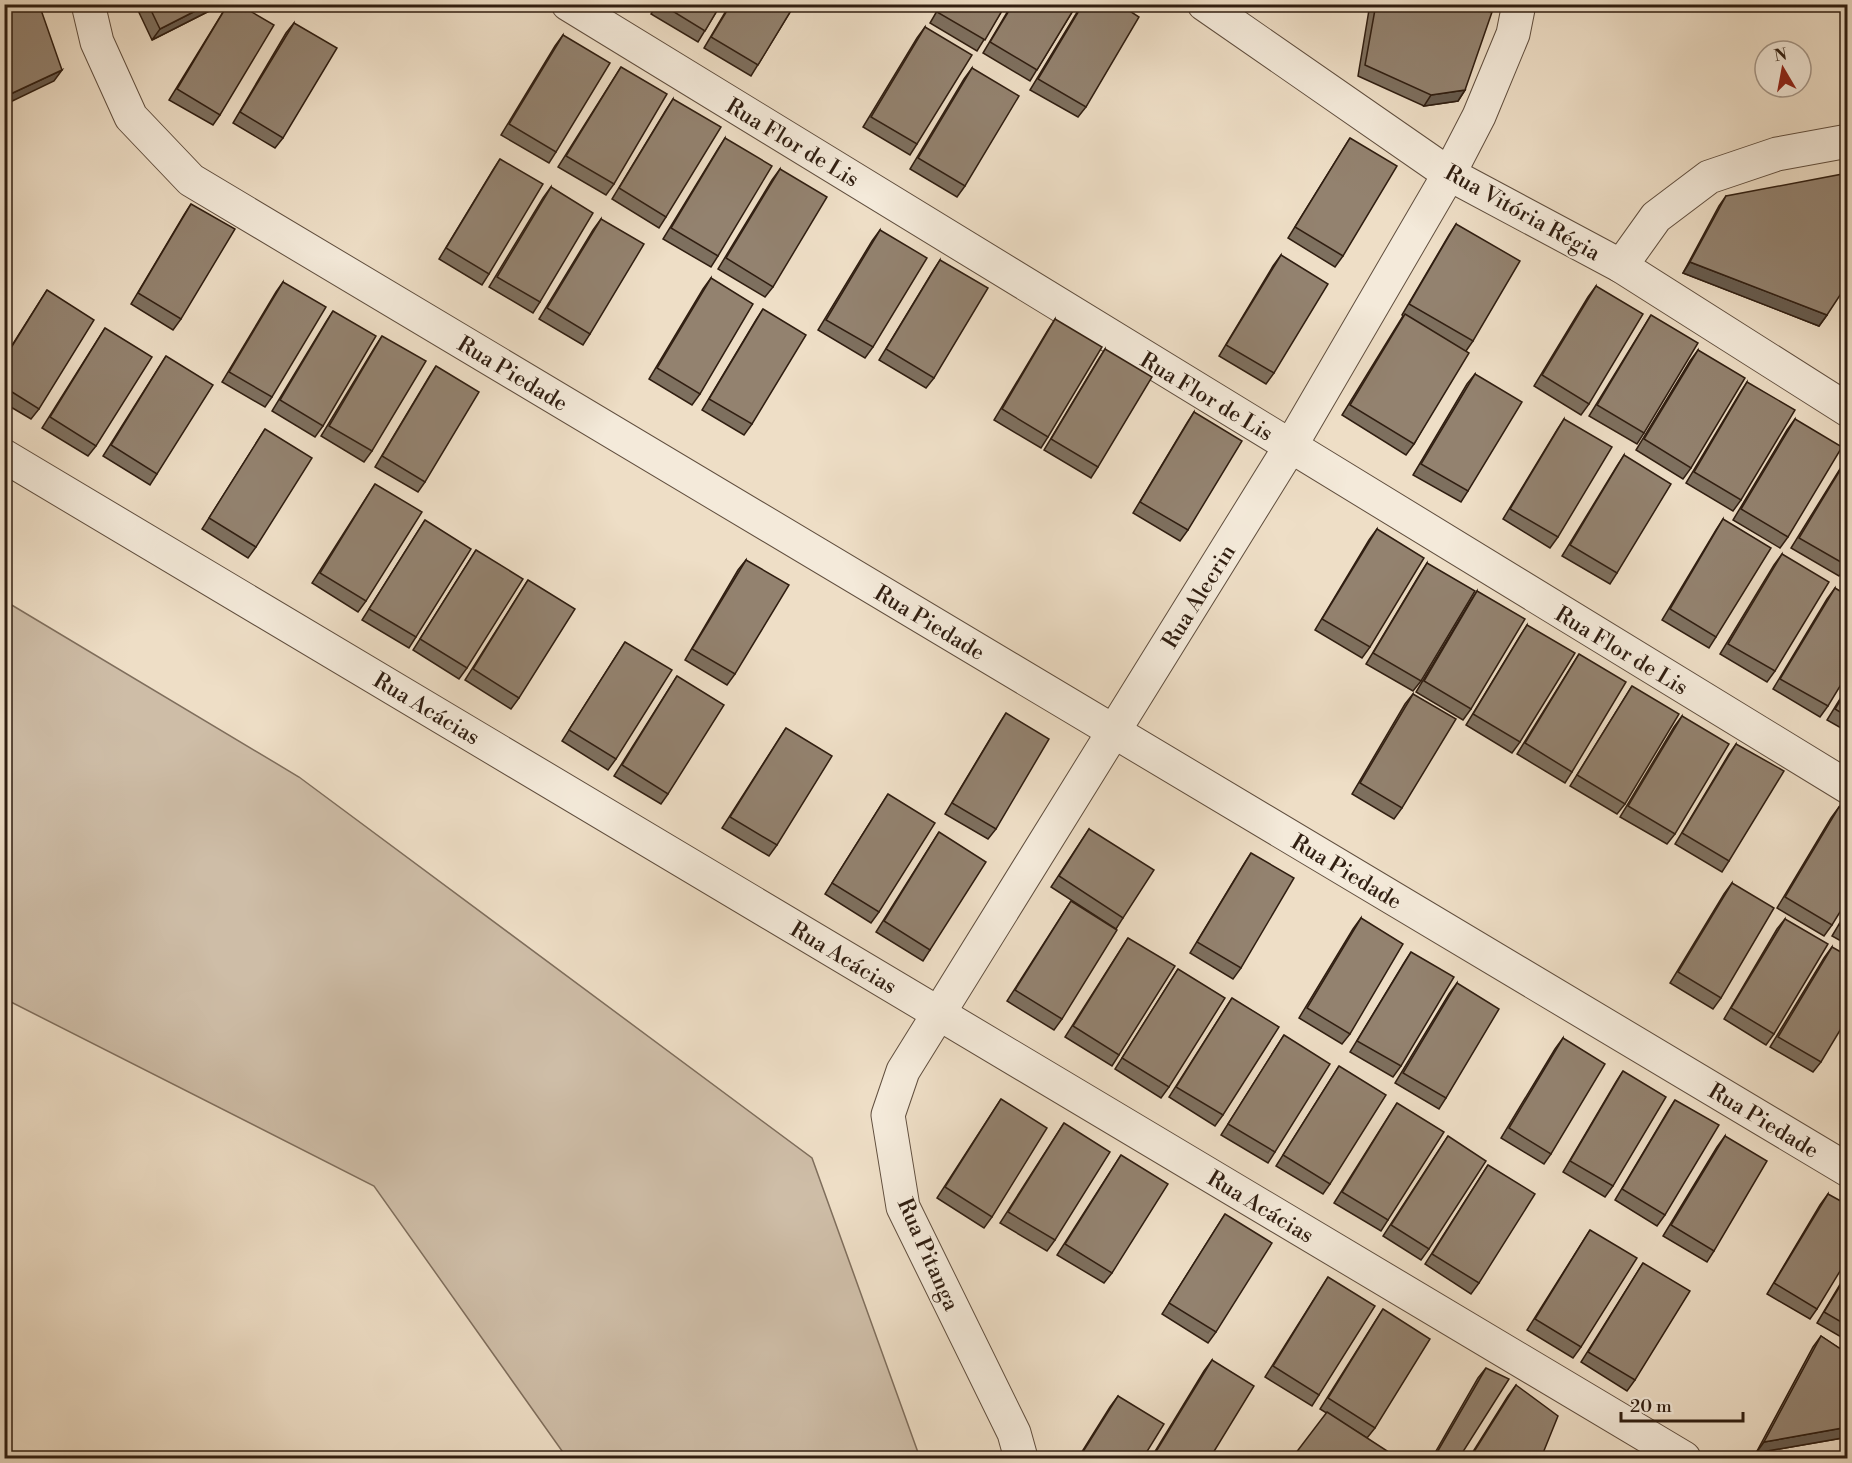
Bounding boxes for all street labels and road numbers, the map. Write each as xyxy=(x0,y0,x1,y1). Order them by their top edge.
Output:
street label: Rua Flor de Lis xyxy=(721,93,864,194)
street label: Rua Vitória Régia xyxy=(1440,159,1605,268)
street label: Rua Piedade xyxy=(452,331,572,418)
street label: Rua Flor de Lis xyxy=(1135,347,1278,448)
street label: Rua Alecrin xyxy=(1157,540,1242,654)
street label: Rua Piedade xyxy=(869,580,989,667)
street label: Rua Flor de Lis xyxy=(1550,601,1693,702)
street label: Rua Acácias xyxy=(368,667,484,752)
street label: Rua Piedade xyxy=(1286,829,1406,916)
street label: Rua Acácias xyxy=(785,916,901,1001)
street label: Rua Piedade xyxy=(1703,1078,1823,1165)
street label: Rua Acácias xyxy=(1202,1165,1318,1250)
street label: Rua Pitanga xyxy=(891,1194,965,1316)

